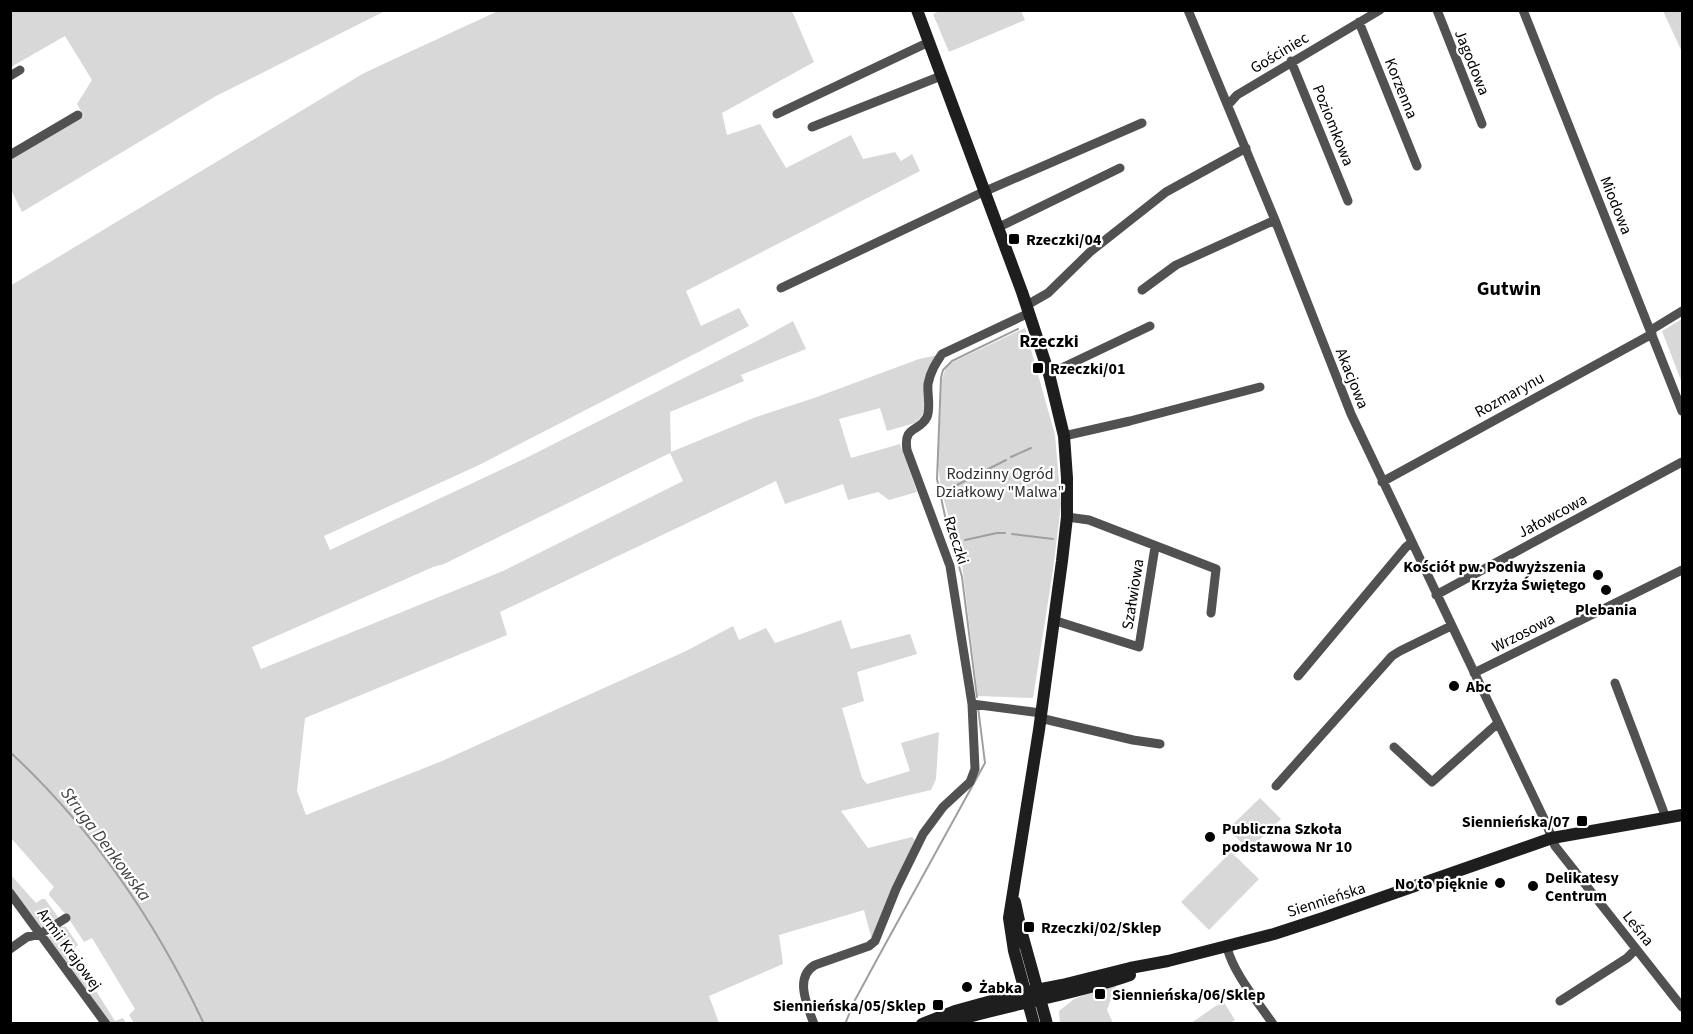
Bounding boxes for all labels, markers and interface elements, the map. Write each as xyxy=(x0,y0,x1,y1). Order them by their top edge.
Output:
street label: Jagodowa xyxy=(1449,26,1495,99)
street label: Gościniec xyxy=(1246,27,1313,79)
street label: Korzenna xyxy=(1379,55,1423,122)
street label: Poziomkowa xyxy=(1307,82,1359,169)
street label: Miodowa xyxy=(1594,173,1638,238)
place label: Rzeczki/04 xyxy=(1026,229,1102,251)
marker: Rzeczki/04 xyxy=(1007,232,1021,246)
district label: Gutwin xyxy=(1477,275,1541,303)
district label: Rzeczki xyxy=(1019,329,1079,354)
street label: Akacjowa xyxy=(1330,345,1374,412)
place label: Rzeczki/01 xyxy=(1050,358,1125,380)
marker: Rzeczki/01 xyxy=(1031,361,1045,375)
street label: Rozmarynu xyxy=(1471,367,1548,423)
park label: Rodzinny Ogród Działkowy "Malwa" xyxy=(936,463,1064,503)
street label: Jałowcowa xyxy=(1514,488,1591,543)
street label: Rzeczki xyxy=(938,513,974,567)
place label: Kościół pw. Podwyższenia Krzyża Świętego xyxy=(1403,556,1586,596)
street label: Szałwiowa xyxy=(1117,557,1149,631)
marker: Kościół pw. Podwyższenia Krzyża Świętego xyxy=(1591,568,1605,582)
marker: Plebania xyxy=(1599,583,1613,597)
place label: Plebania xyxy=(1575,599,1637,621)
street label: Wrzosowa xyxy=(1488,608,1559,658)
place label: Abc xyxy=(1465,676,1492,698)
marker: Abc xyxy=(1447,679,1461,693)
water label: Struga Denkowska xyxy=(54,782,157,907)
place label: Siennieńska/07 xyxy=(1462,811,1570,833)
marker: Siennieńska/07 xyxy=(1575,814,1589,828)
place label: Publiczna Szkoła podstawowa Nr 10 xyxy=(1222,818,1352,858)
marker: Publiczna Szkoła podstawowa Nr 10 xyxy=(1203,830,1217,844)
place label: Delikatesy Centrum xyxy=(1545,867,1619,907)
place label: No to pięknie xyxy=(1395,873,1488,895)
marker: No to pięknie xyxy=(1493,876,1507,890)
street label: Siennieńska xyxy=(1284,877,1368,923)
marker: Delikatesy Centrum xyxy=(1526,879,1540,893)
street label: Armii Krajowej xyxy=(32,904,107,995)
street label: Leśna xyxy=(1617,907,1659,951)
place label: Rzeczki/02/Sklep xyxy=(1041,917,1162,939)
marker: Rzeczki/02/Sklep xyxy=(1022,920,1036,934)
place label: Żabka xyxy=(979,977,1022,999)
marker: Żabka xyxy=(960,980,974,994)
place label: Siennieńska/06/Sklep xyxy=(1112,984,1265,1006)
marker: Siennieńska/06/Sklep xyxy=(1093,987,1107,1001)
place label: Siennieńska/05/Sklep xyxy=(773,995,926,1017)
marker: Siennieńska/05/Sklep xyxy=(931,998,945,1012)

